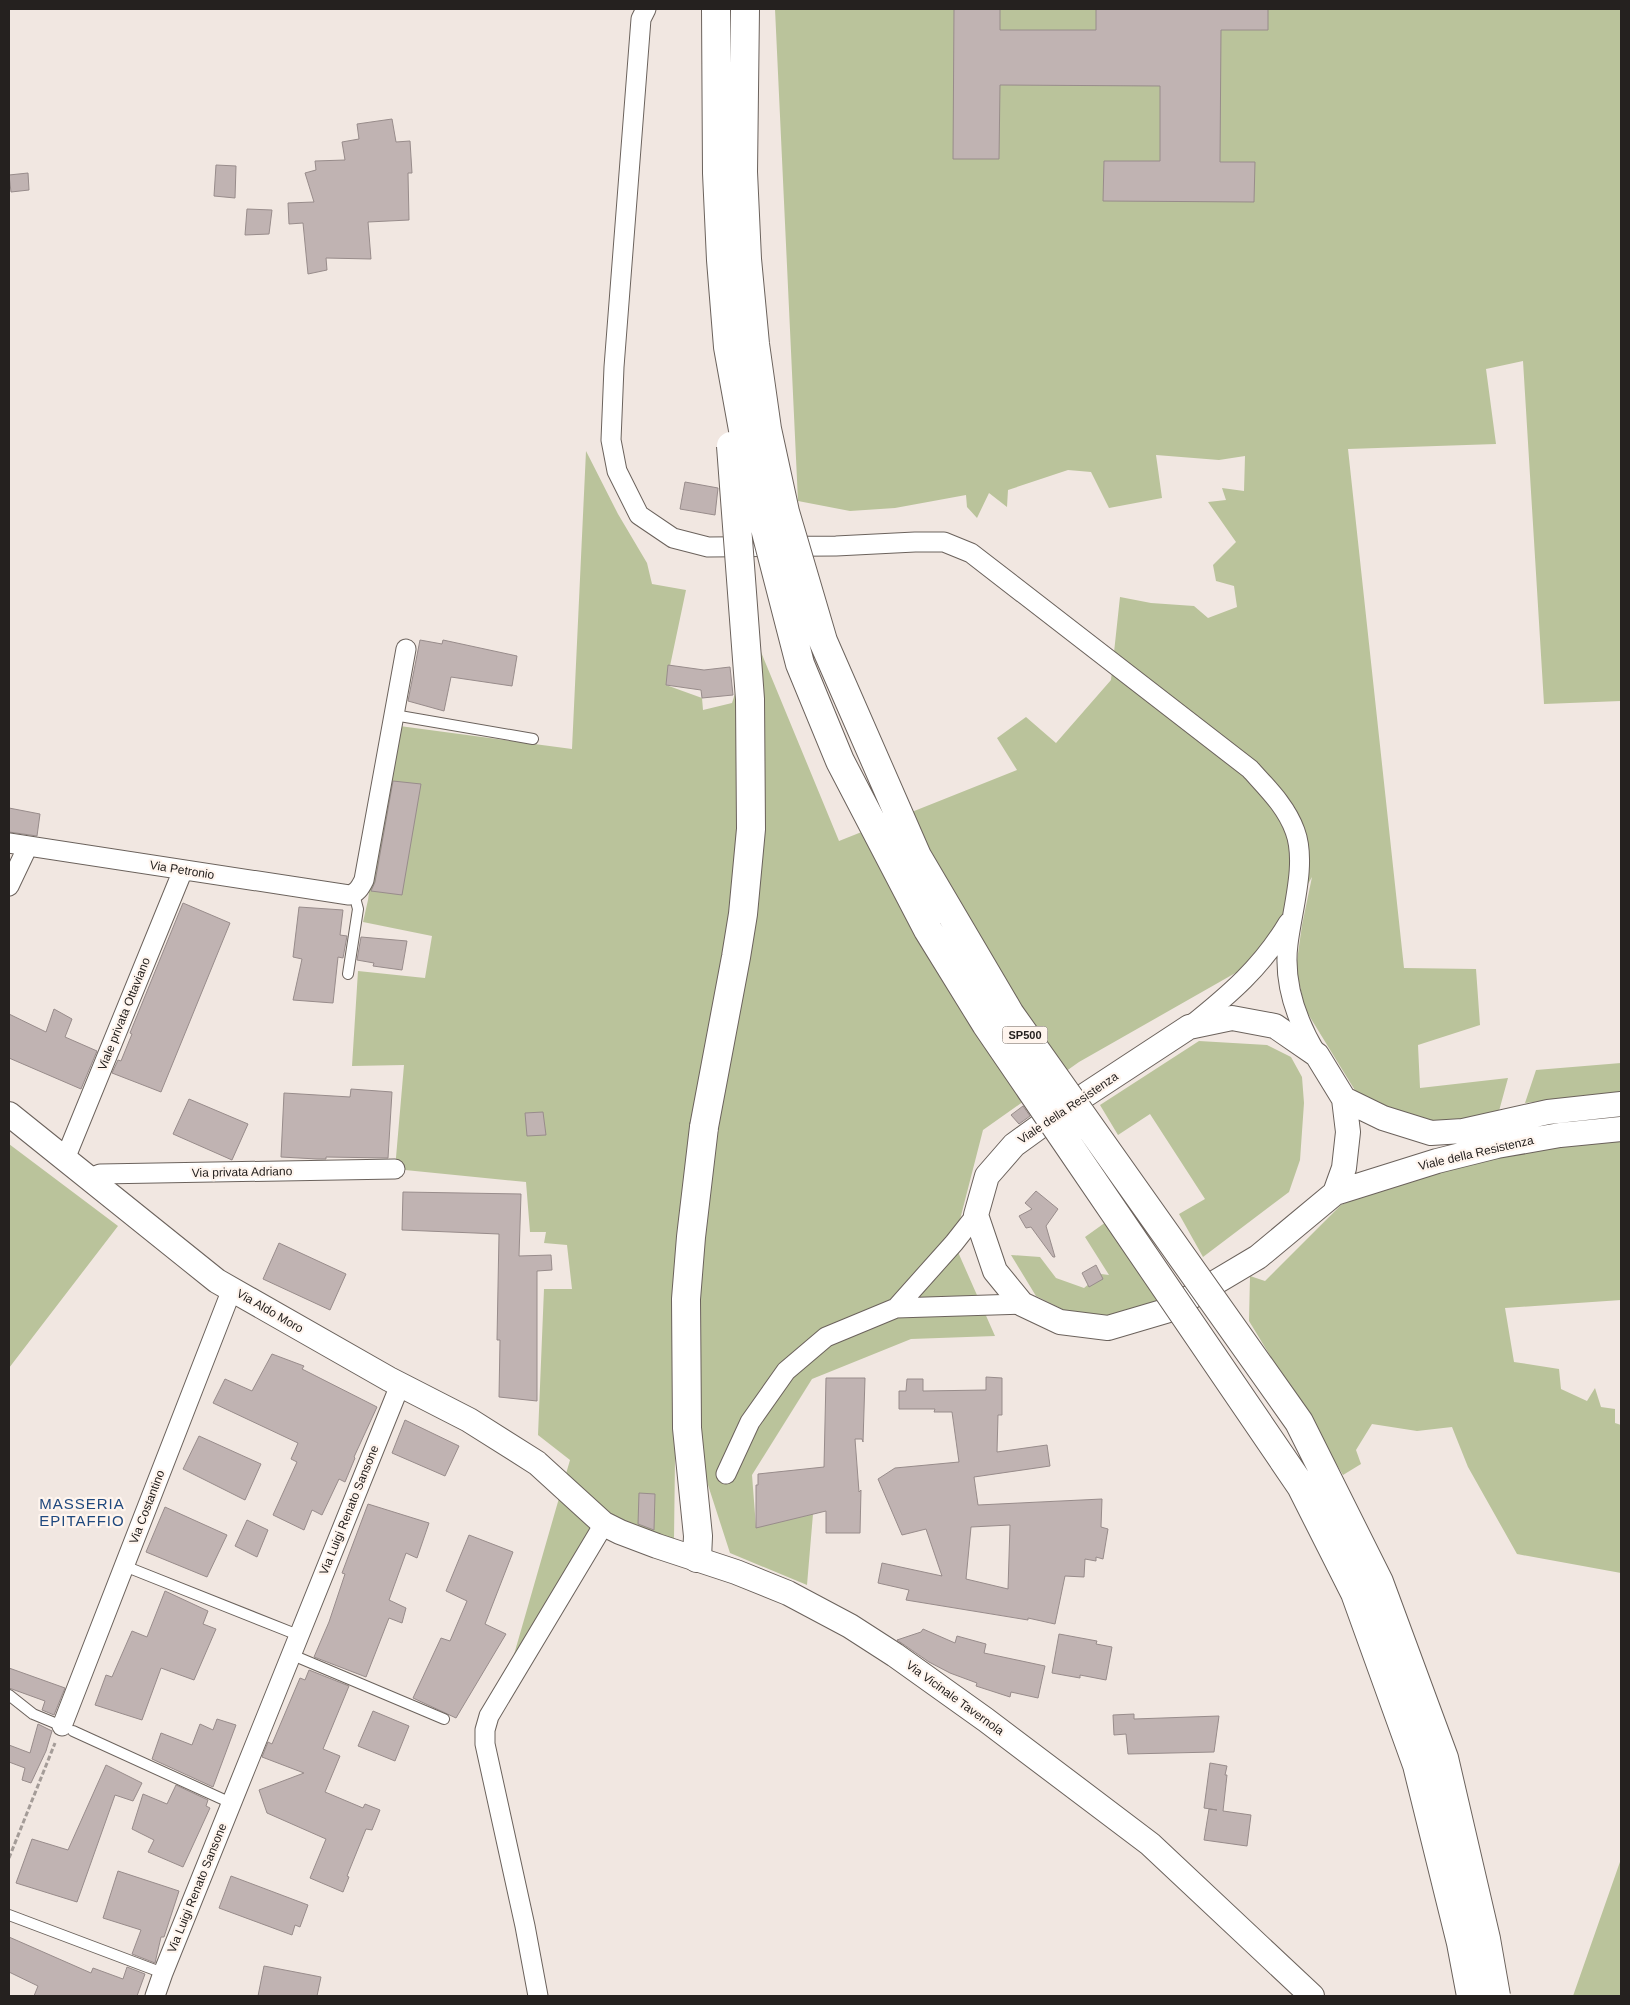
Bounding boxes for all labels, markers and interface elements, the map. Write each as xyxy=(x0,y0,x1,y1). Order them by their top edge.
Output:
street label: Via Petronio xyxy=(149,858,216,882)
street label: Viale privata Ottaviano xyxy=(95,955,153,1072)
road number: SP500 xyxy=(1002,1026,1048,1044)
street label: Viale della Resistenza xyxy=(1015,1069,1121,1147)
street label: Viale della Resistenza xyxy=(1417,1133,1535,1173)
street label: Via privata Adriano xyxy=(192,1164,293,1180)
street label: Via Aldo Moro xyxy=(234,1286,306,1336)
street label: Via Luigi Renato Sansone xyxy=(317,1443,382,1577)
street label: Via Costantino xyxy=(127,1468,168,1546)
district label: MASSERIA EPITAFFIO xyxy=(39,1495,125,1529)
street label: Via Vicinale Tavernola xyxy=(903,1658,1007,1738)
street label: Via Luigi Renato Sansone xyxy=(165,1821,230,1955)

